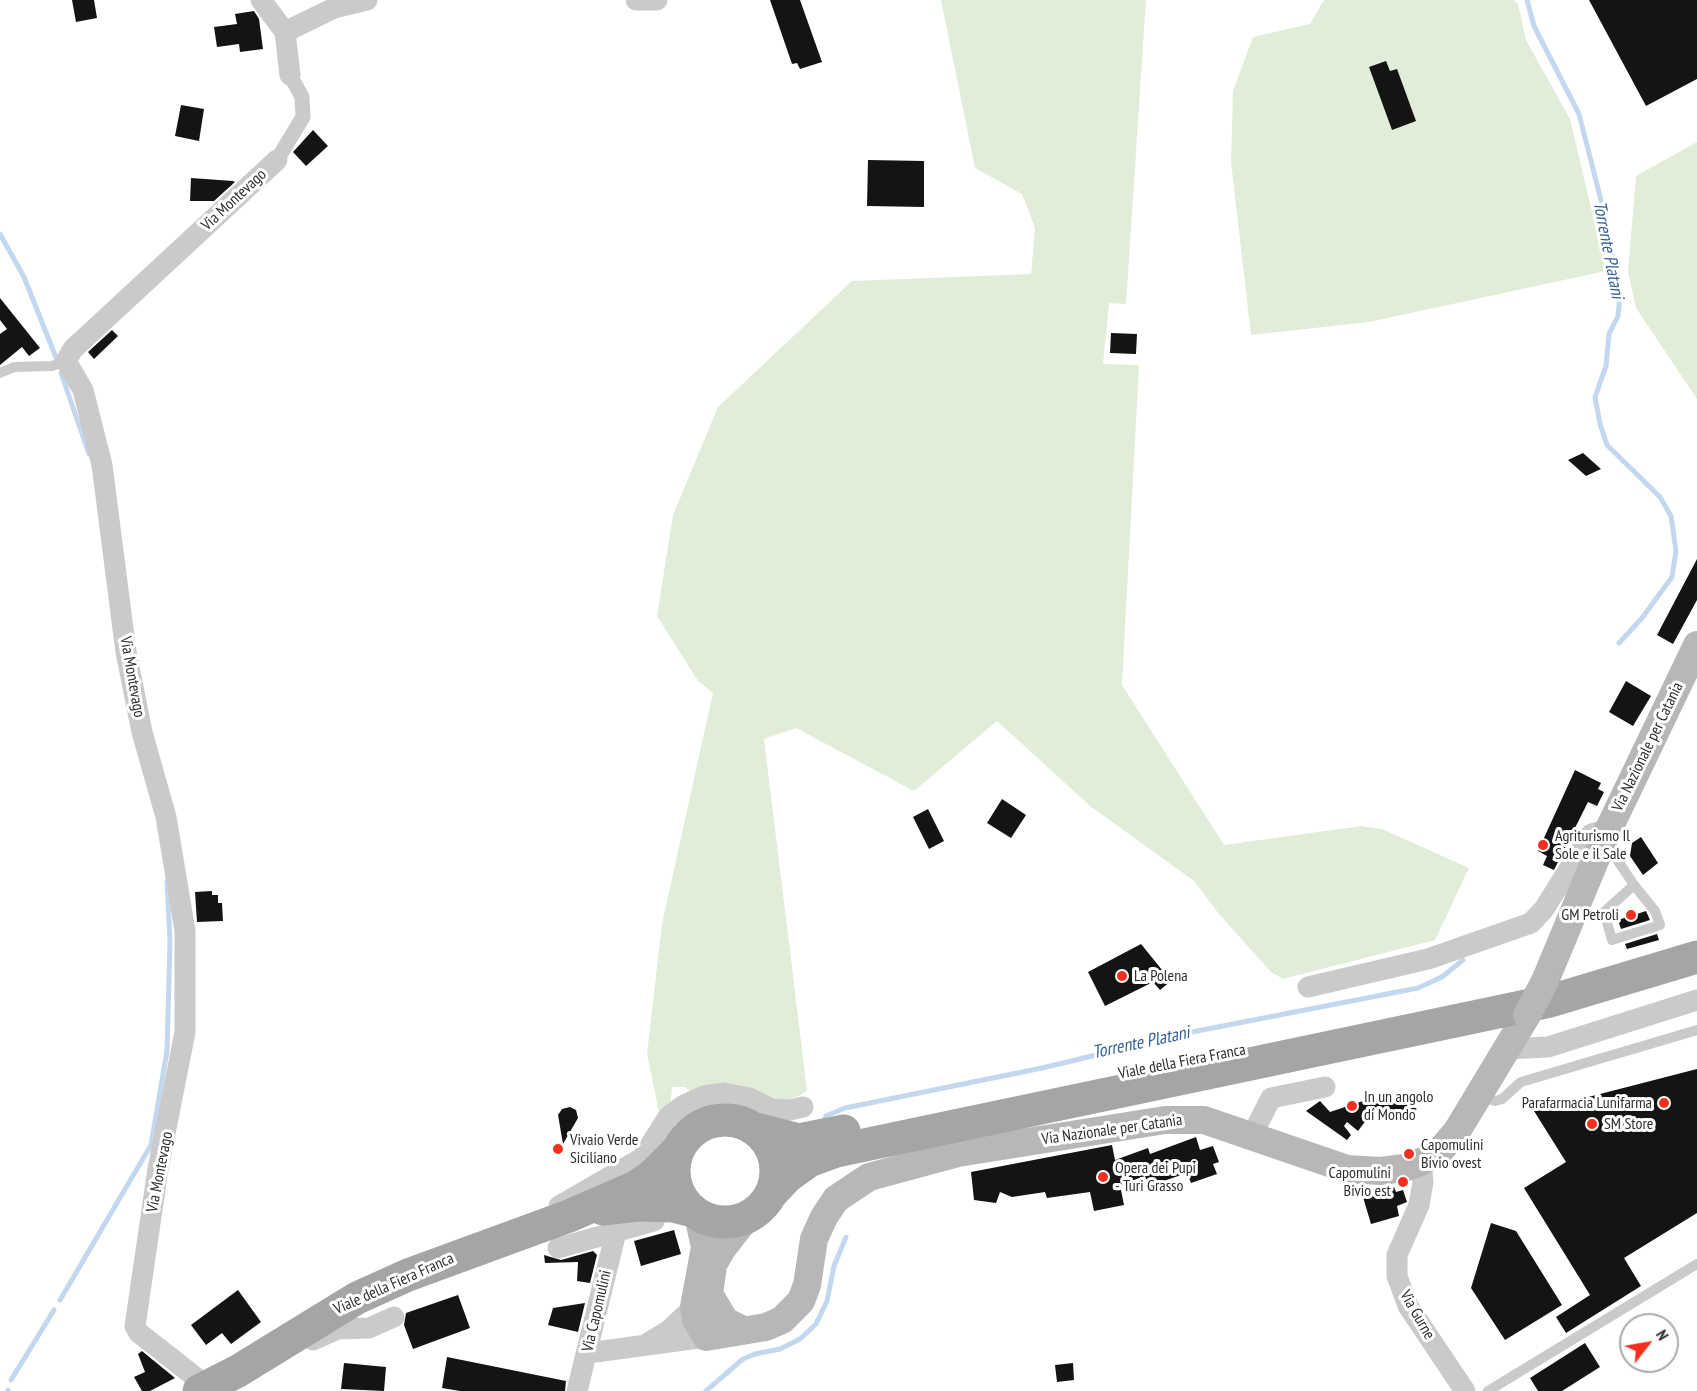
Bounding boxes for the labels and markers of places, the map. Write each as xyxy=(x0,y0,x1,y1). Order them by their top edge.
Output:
place label: Agriturismo Il Sole e il Sale xyxy=(1555,826,1630,864)
marker: Agriturismo Il Sole e il Sale xyxy=(1536,838,1550,852)
place label: GM Petroli xyxy=(1561,905,1619,925)
marker: GM Petroli xyxy=(1624,908,1638,922)
place label: La Polena xyxy=(1134,966,1188,986)
marker: La Polena xyxy=(1115,969,1129,983)
place label: In un angolo di Mondo xyxy=(1364,1087,1433,1125)
place label: Parafarmacia Lunifarma xyxy=(1522,1093,1652,1113)
marker: Parafarmacia Lunifarma xyxy=(1657,1096,1671,1110)
marker: In un angolo di Mondo xyxy=(1345,1099,1359,1113)
place label: SM Store xyxy=(1604,1114,1653,1134)
marker: SM Store xyxy=(1585,1117,1599,1131)
place label: Vivaio Verde Siciliano xyxy=(570,1130,638,1168)
place label: Capomulini Bivio ovest xyxy=(1421,1135,1483,1173)
marker: Vivaio Verde Siciliano xyxy=(551,1142,565,1156)
marker: Capomulini Bivio ovest xyxy=(1402,1147,1416,1161)
place label: Opera dei Pupi - Turi Grasso xyxy=(1115,1158,1196,1196)
place label: Capomulini Bivio est xyxy=(1329,1163,1391,1201)
marker: Opera dei Pupi - Turi Grasso xyxy=(1096,1170,1110,1184)
marker: Capomulini Bivio est xyxy=(1396,1175,1410,1189)

